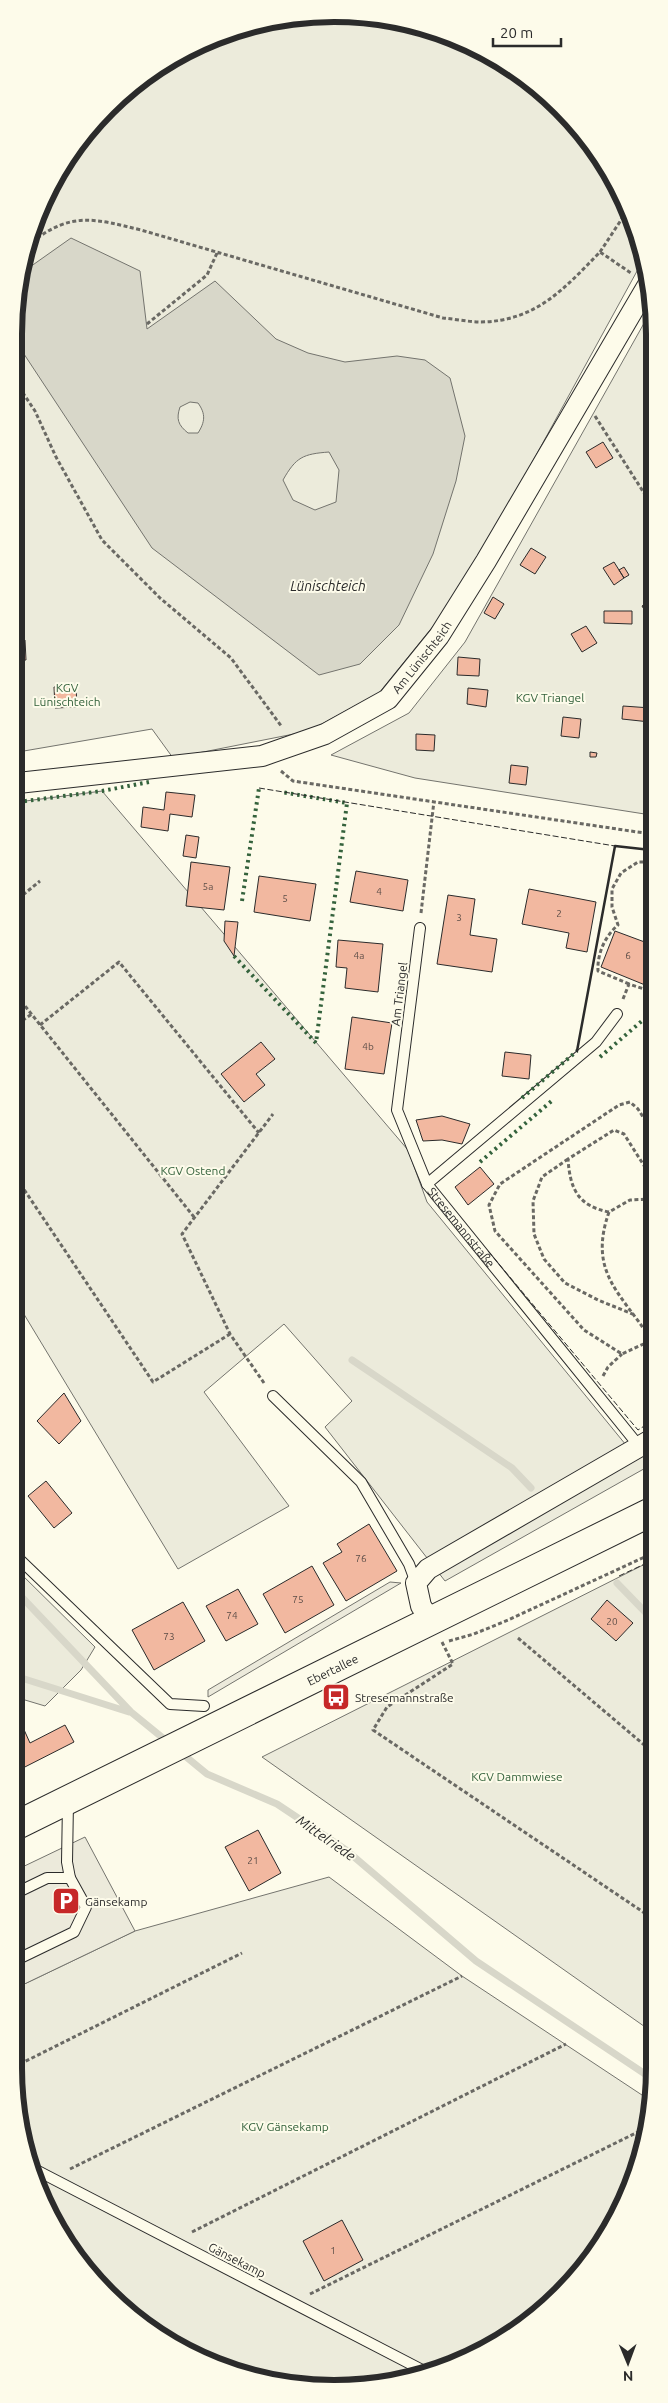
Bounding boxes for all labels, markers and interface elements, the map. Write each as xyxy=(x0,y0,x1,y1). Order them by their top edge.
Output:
scale bar xyxy=(493,15,560,47)
text: 20 m xyxy=(500,24,533,41)
water label: Lünischteich xyxy=(290,578,366,594)
street label: Am Lünischteich xyxy=(389,618,453,696)
park label: KGV Lünischteich xyxy=(33,681,101,708)
park label: KGV Triangel xyxy=(516,691,584,704)
house number: 5a xyxy=(203,881,213,892)
house number: 4 xyxy=(376,886,382,897)
house number: 5 xyxy=(282,893,288,904)
house number: 2 xyxy=(556,908,562,919)
house number: 3 xyxy=(456,912,462,923)
house number: 4a xyxy=(354,950,364,961)
house number: 6 xyxy=(625,950,631,961)
street label: Am Triangel xyxy=(389,961,409,1027)
house number: 4b xyxy=(362,1041,374,1052)
park label: KGV Ostend xyxy=(161,1164,225,1177)
street label: Stresemannstraße xyxy=(426,1184,498,1269)
house number: 76 xyxy=(355,1553,367,1564)
house number: 75 xyxy=(292,1594,304,1605)
house number: 74 xyxy=(226,1610,238,1621)
house number: 20 xyxy=(606,1616,618,1627)
house number: 73 xyxy=(163,1631,175,1642)
street label: Ebertallee xyxy=(305,1651,360,1687)
bus stop icon: Stresemannstraße xyxy=(321,1682,351,1712)
place label: Stresemannstraße xyxy=(355,1691,454,1704)
park label: KGV Dammwiese xyxy=(471,1770,563,1783)
water label: Mittelriede xyxy=(294,1812,358,1864)
house number: 21 xyxy=(247,1855,259,1866)
parking icon: Gänsekamp xyxy=(51,1886,81,1916)
place label: Gänsekamp xyxy=(85,1895,147,1908)
park label: KGV Gänsekamp xyxy=(241,2120,329,2133)
street label: Gänsekamp xyxy=(206,2240,268,2280)
house number: 1 xyxy=(330,2245,336,2256)
north arrow xyxy=(603,2338,653,2388)
text: N xyxy=(623,2368,634,2384)

